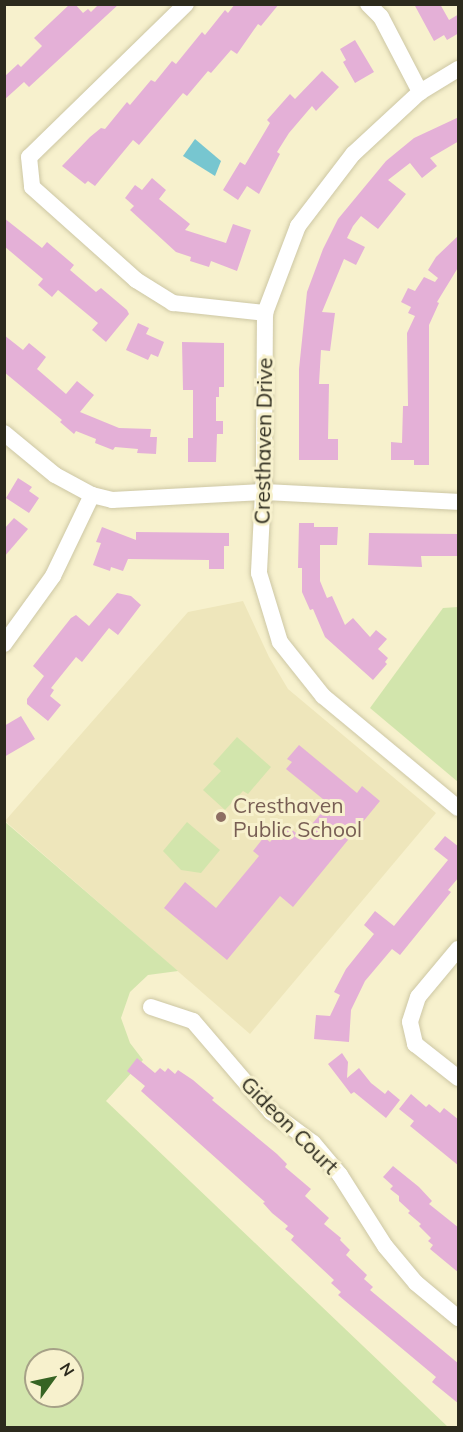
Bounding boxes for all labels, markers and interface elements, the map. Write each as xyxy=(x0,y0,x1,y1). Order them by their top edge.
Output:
street label: Cresthaven Drive xyxy=(249,357,277,525)
place label: Cresthaven Public School xyxy=(233,792,362,842)
marker: Cresthaven Public School xyxy=(214,810,228,824)
street label: Gideon Court xyxy=(236,1071,344,1179)
north arrow xyxy=(24,1348,84,1408)
text: N xyxy=(56,1359,79,1380)

